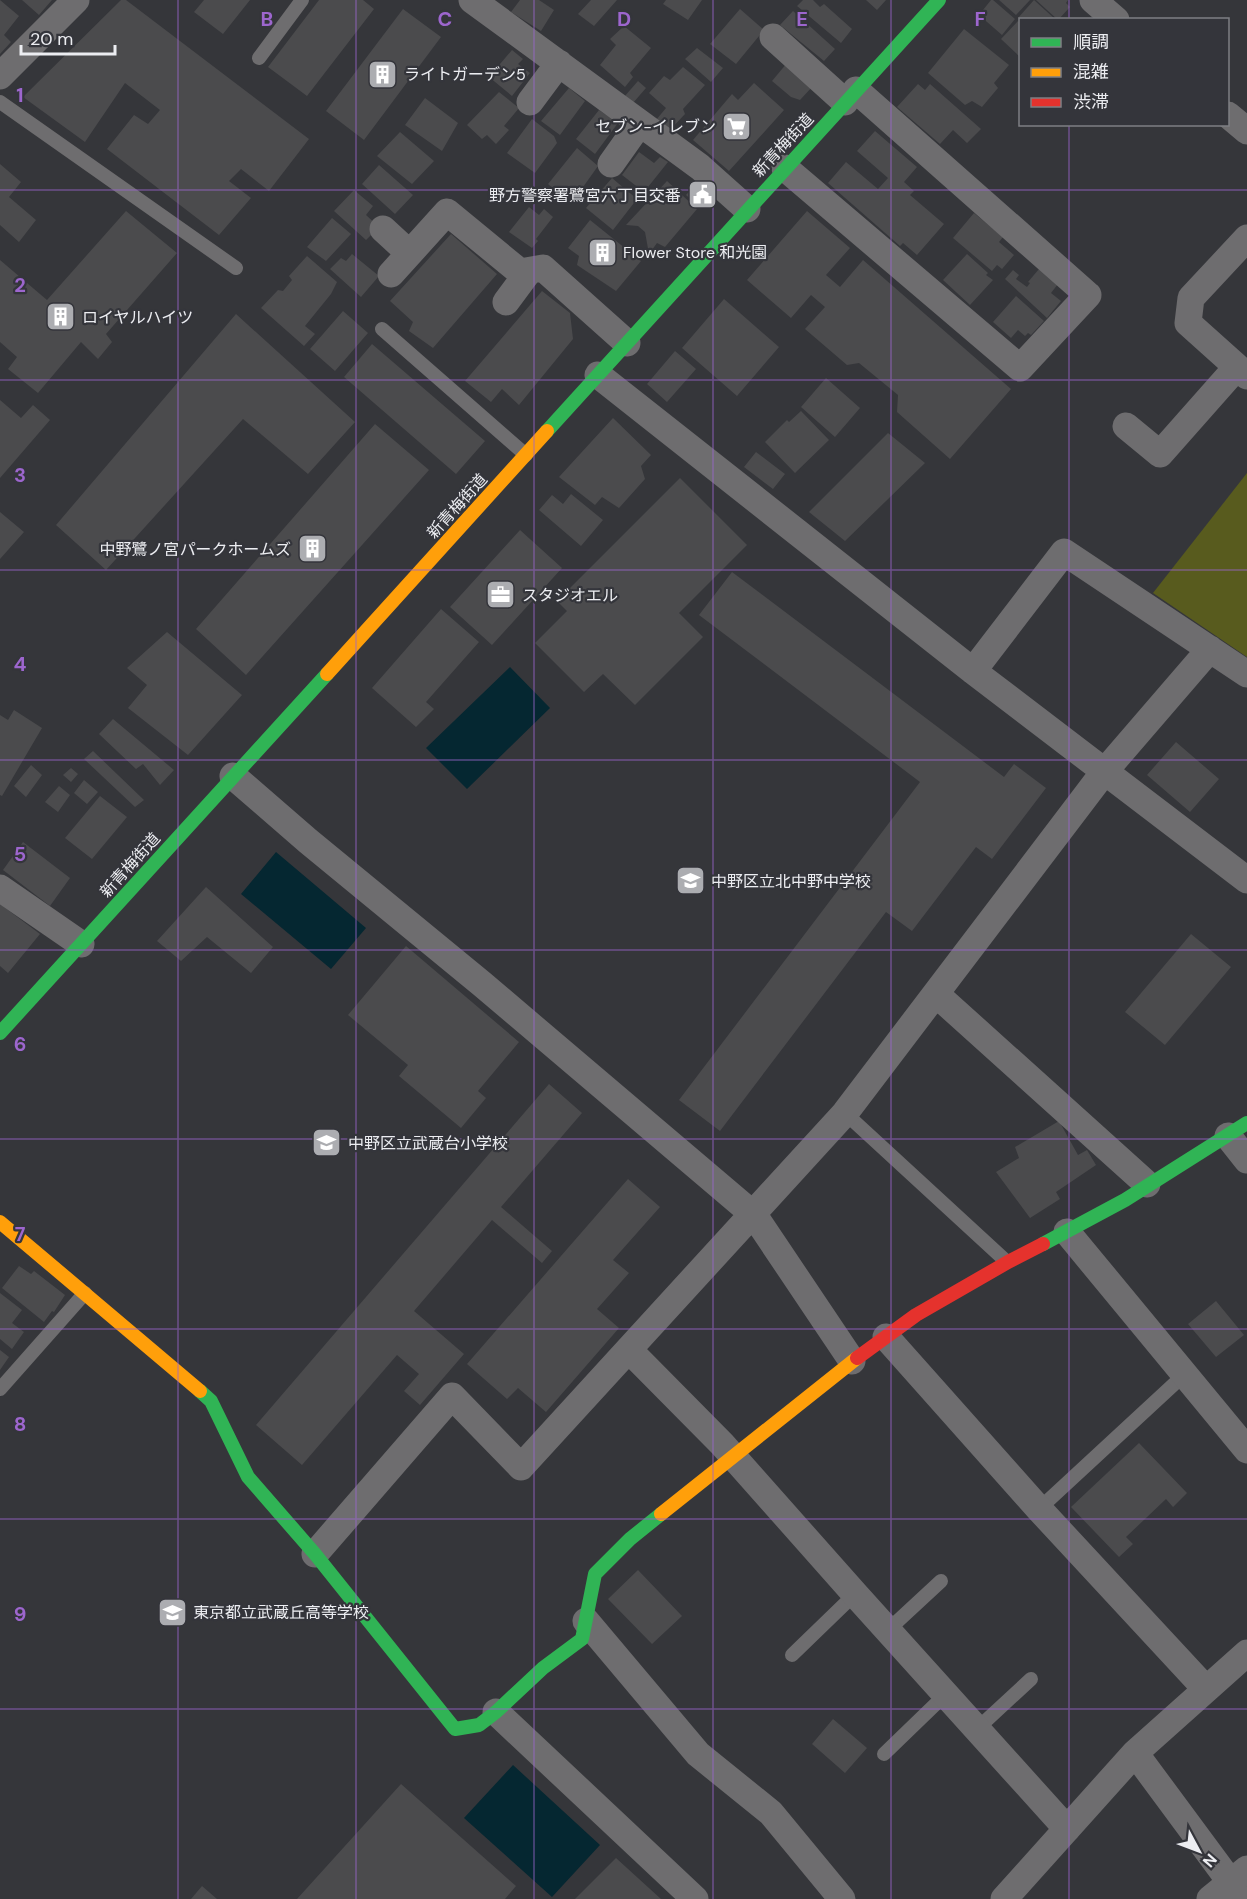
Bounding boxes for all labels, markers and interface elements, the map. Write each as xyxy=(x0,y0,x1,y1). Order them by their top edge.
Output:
text: B xyxy=(261,6,273,32)
text: C xyxy=(438,6,452,32)
text: D xyxy=(617,6,631,32)
text: E xyxy=(796,6,808,32)
text: F xyxy=(974,6,986,32)
scale bar xyxy=(21,18,116,56)
legend xyxy=(1019,18,1229,126)
text: 20 m xyxy=(30,27,73,51)
text: 順調 xyxy=(1073,30,1109,54)
building icon: ライトガーデン5 xyxy=(367,58,399,90)
text: 混雑 xyxy=(1073,60,1109,84)
place label: ライトガーデン5 xyxy=(404,64,526,85)
text: 1 xyxy=(16,82,24,108)
text: 渋滞 xyxy=(1073,90,1109,114)
street label: 新青梅街道 xyxy=(748,109,818,181)
supermarket icon: セブン-イレブン xyxy=(721,110,753,142)
place label: セブン-イレブン xyxy=(595,116,716,137)
public building icon: 野方警察署鷺宮六丁目交番 xyxy=(686,179,718,211)
place label: 野方警察署鷺宮六丁目交番 xyxy=(489,185,681,206)
building icon: Flower Store 和光園 xyxy=(586,236,618,268)
place label: Flower Store 和光園 xyxy=(623,242,767,263)
text: 2 xyxy=(14,272,26,298)
building icon: ロイヤルハイツ xyxy=(45,301,77,333)
place label: ロイヤルハイツ xyxy=(82,307,193,328)
text: 3 xyxy=(14,462,26,488)
street label: 新青梅街道 xyxy=(422,469,492,543)
building icon: 中野鷺ノ宮パークホームズ xyxy=(296,533,328,565)
place label: 中野鷺ノ宮パークホームズ xyxy=(99,539,291,560)
office icon: スタジオエル xyxy=(485,579,517,611)
place label: スタジオエル xyxy=(522,585,618,606)
text: 4 xyxy=(14,651,27,677)
street label: 新青梅街道 xyxy=(95,828,165,902)
text: 5 xyxy=(14,841,26,867)
school or university icon: 中野区立北中野中学校 xyxy=(674,865,706,897)
place label: 中野区立北中野中学校 xyxy=(711,871,871,892)
text: 6 xyxy=(14,1031,26,1057)
school or university icon: 中野区立武蔵台小学校 xyxy=(311,1127,343,1159)
place label: 中野区立武蔵台小学校 xyxy=(348,1133,508,1154)
text: 7 xyxy=(15,1221,26,1247)
text: 8 xyxy=(14,1411,26,1437)
school or university icon: 東京都立武蔵丘高等学校 xyxy=(156,1596,188,1628)
text: 9 xyxy=(14,1601,26,1627)
place label: 東京都立武蔵丘高等学校 xyxy=(193,1602,369,1623)
north arrow xyxy=(1169,1821,1229,1881)
text: N xyxy=(1198,1849,1222,1872)

